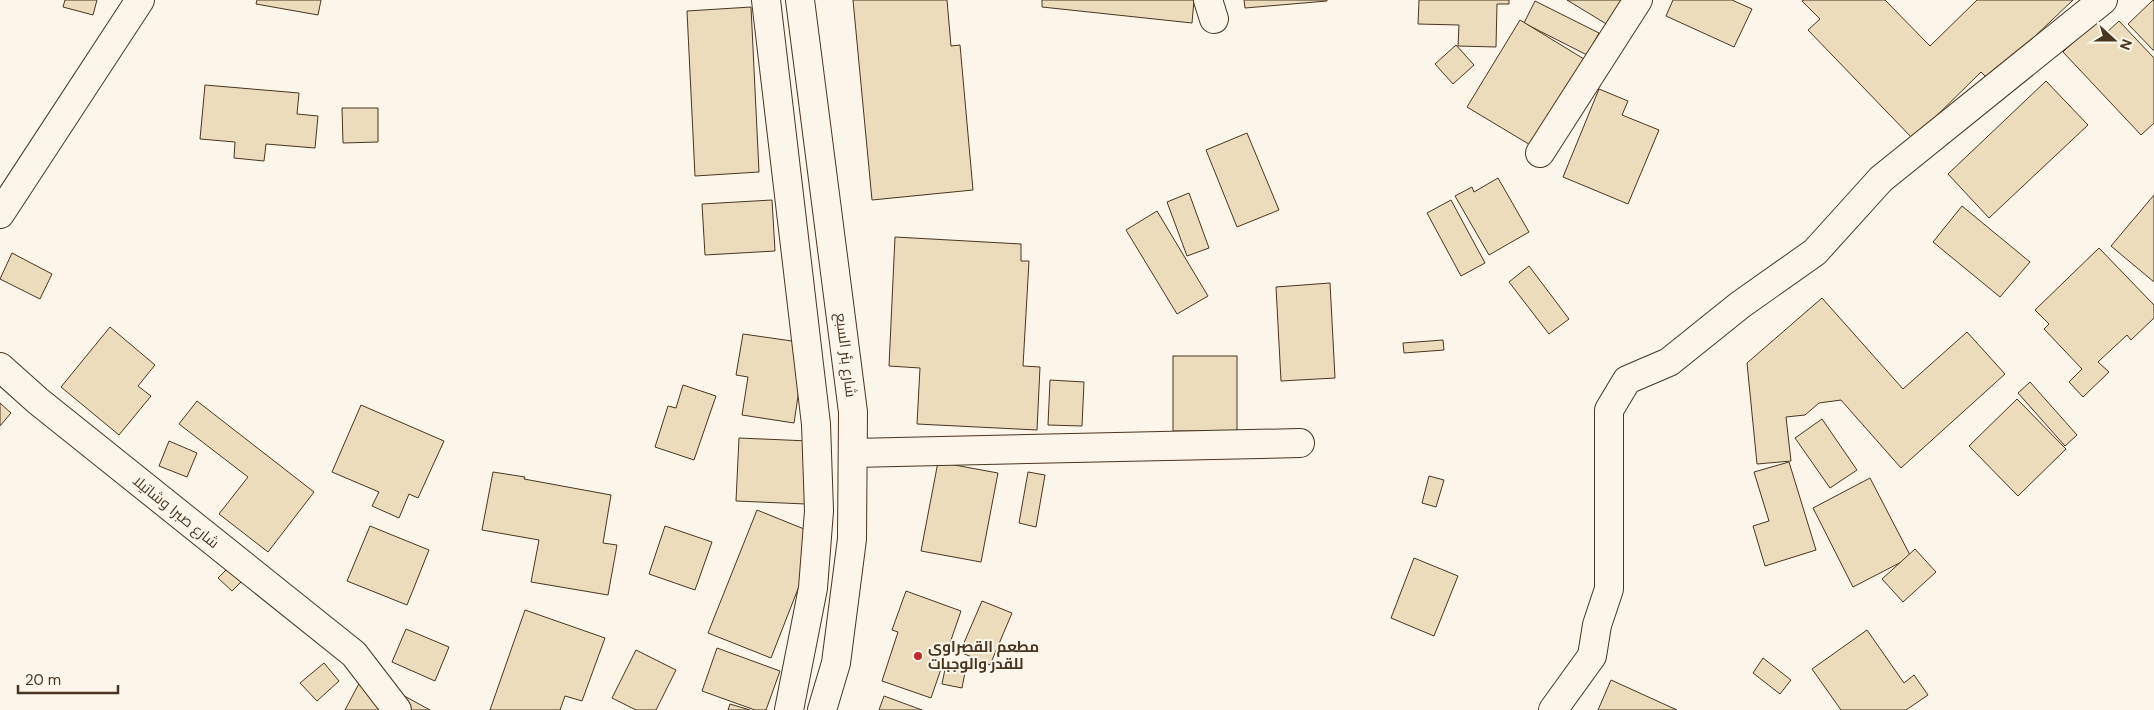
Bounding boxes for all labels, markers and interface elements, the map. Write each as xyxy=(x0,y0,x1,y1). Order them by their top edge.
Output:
north arrow xyxy=(2089,15,2139,65)
text: N xyxy=(2116,37,2136,53)
street label: شارع بئر السبع xyxy=(830,312,861,398)
street label: شارع صبرا وشاتيلا xyxy=(128,471,223,554)
place label: مطعم القصراوي للقدر والوجبات xyxy=(928,637,1039,674)
marker: مطعم القصراوي للقدر والوجبات xyxy=(912,650,924,662)
scale bar xyxy=(18,662,118,694)
text: 20 m xyxy=(25,670,61,690)

